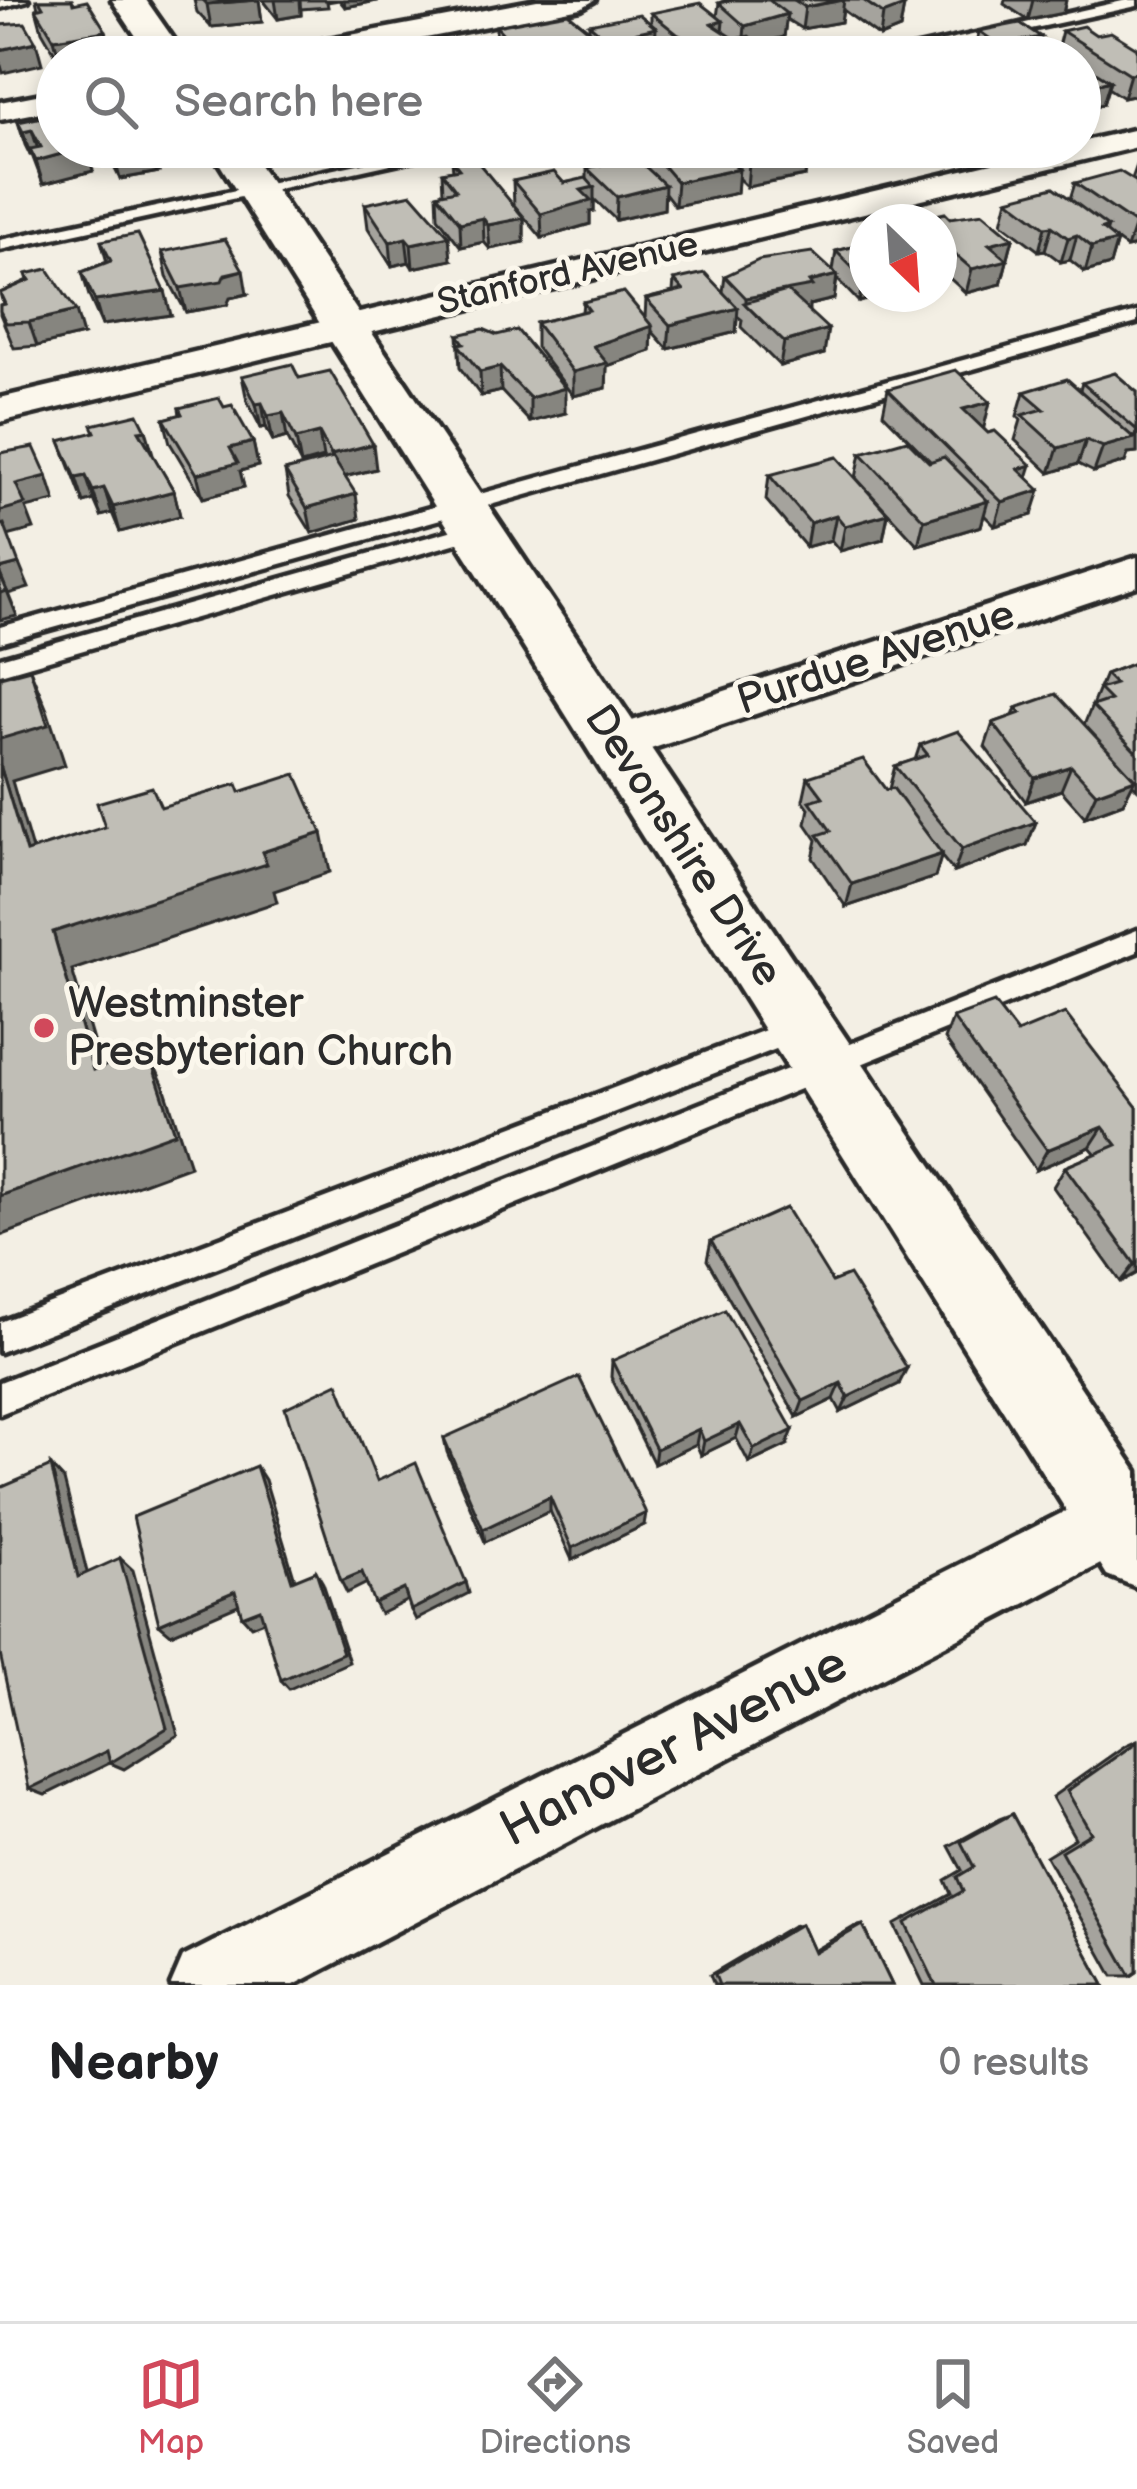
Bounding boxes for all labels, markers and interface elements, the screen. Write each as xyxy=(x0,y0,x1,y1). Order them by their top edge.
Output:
search box xyxy=(36,36,1101,168)
icon: search xyxy=(78,69,144,135)
text: Search here xyxy=(174,75,423,130)
north arrow xyxy=(849,204,957,312)
street label: Stanford Avenue xyxy=(433,223,703,325)
street label: Purdue Avenue xyxy=(731,589,1021,727)
street label: Devonshire Drive xyxy=(573,696,793,996)
place label: Westminster Presbyterian Church xyxy=(68,979,453,1078)
marker: Westminster Presbyterian Church xyxy=(31,1015,57,1041)
street label: Hanover Avenue xyxy=(490,1633,858,1861)
text: Nearby xyxy=(48,2033,219,2094)
text: 0 results xyxy=(938,2040,1089,2087)
tab: Map xyxy=(138,2351,204,2463)
tab: Directions xyxy=(479,2351,631,2463)
tab: Saved xyxy=(907,2351,999,2463)

